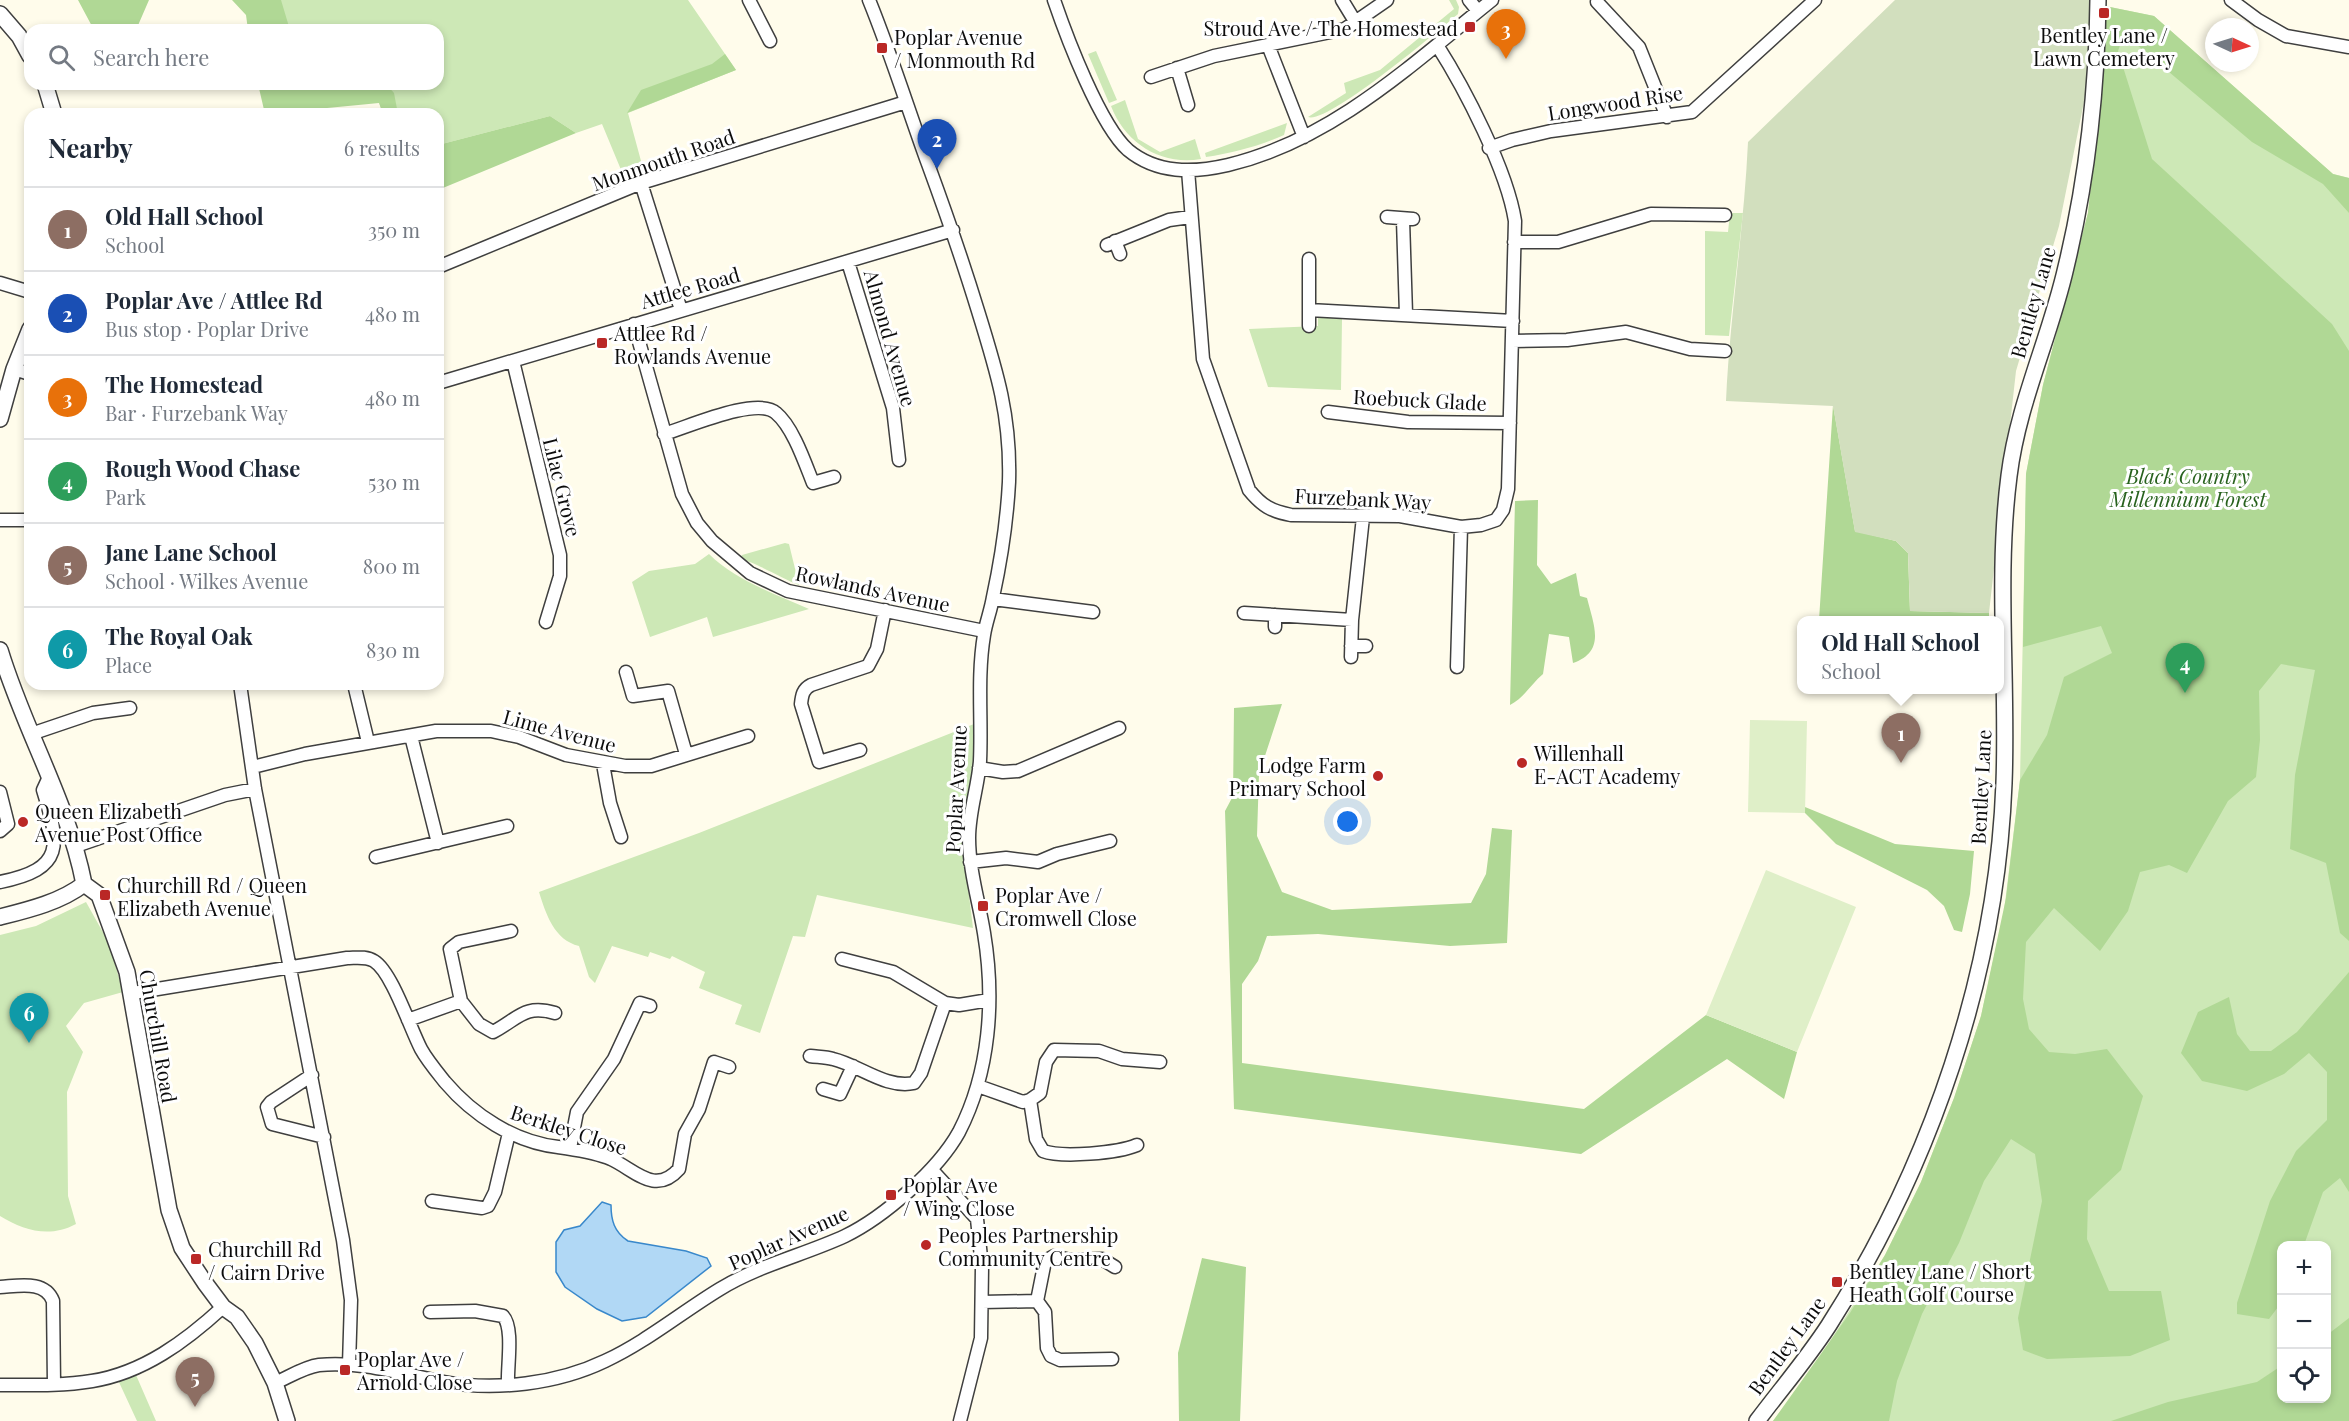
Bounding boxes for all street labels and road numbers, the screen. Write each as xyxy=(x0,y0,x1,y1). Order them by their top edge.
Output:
street label: Longwood Rise xyxy=(1545,78,1685,126)
street label: Monmouth Road xyxy=(588,122,738,196)
street label: Bentley Lane xyxy=(2003,243,2061,361)
street label: Attlee Road xyxy=(636,260,743,314)
street label: Almond Avenue xyxy=(858,266,923,409)
street label: Roebuck Glade xyxy=(1353,382,1487,416)
street label: Lilac Grove xyxy=(538,435,588,539)
street label: Furzebank Way xyxy=(1294,481,1432,515)
street label: Rowlands Avenue xyxy=(793,558,953,618)
street label: Lime Avenue xyxy=(501,702,619,758)
street label: Poplar Avenue xyxy=(938,724,972,854)
street label: Bentley Lane xyxy=(1963,729,1997,845)
street label: Churchill Road xyxy=(134,967,184,1105)
street label: Berkley Close xyxy=(507,1098,631,1160)
street label: Poplar Avenue xyxy=(724,1199,852,1275)
street label: Bentley Lane xyxy=(1741,1290,1831,1400)

